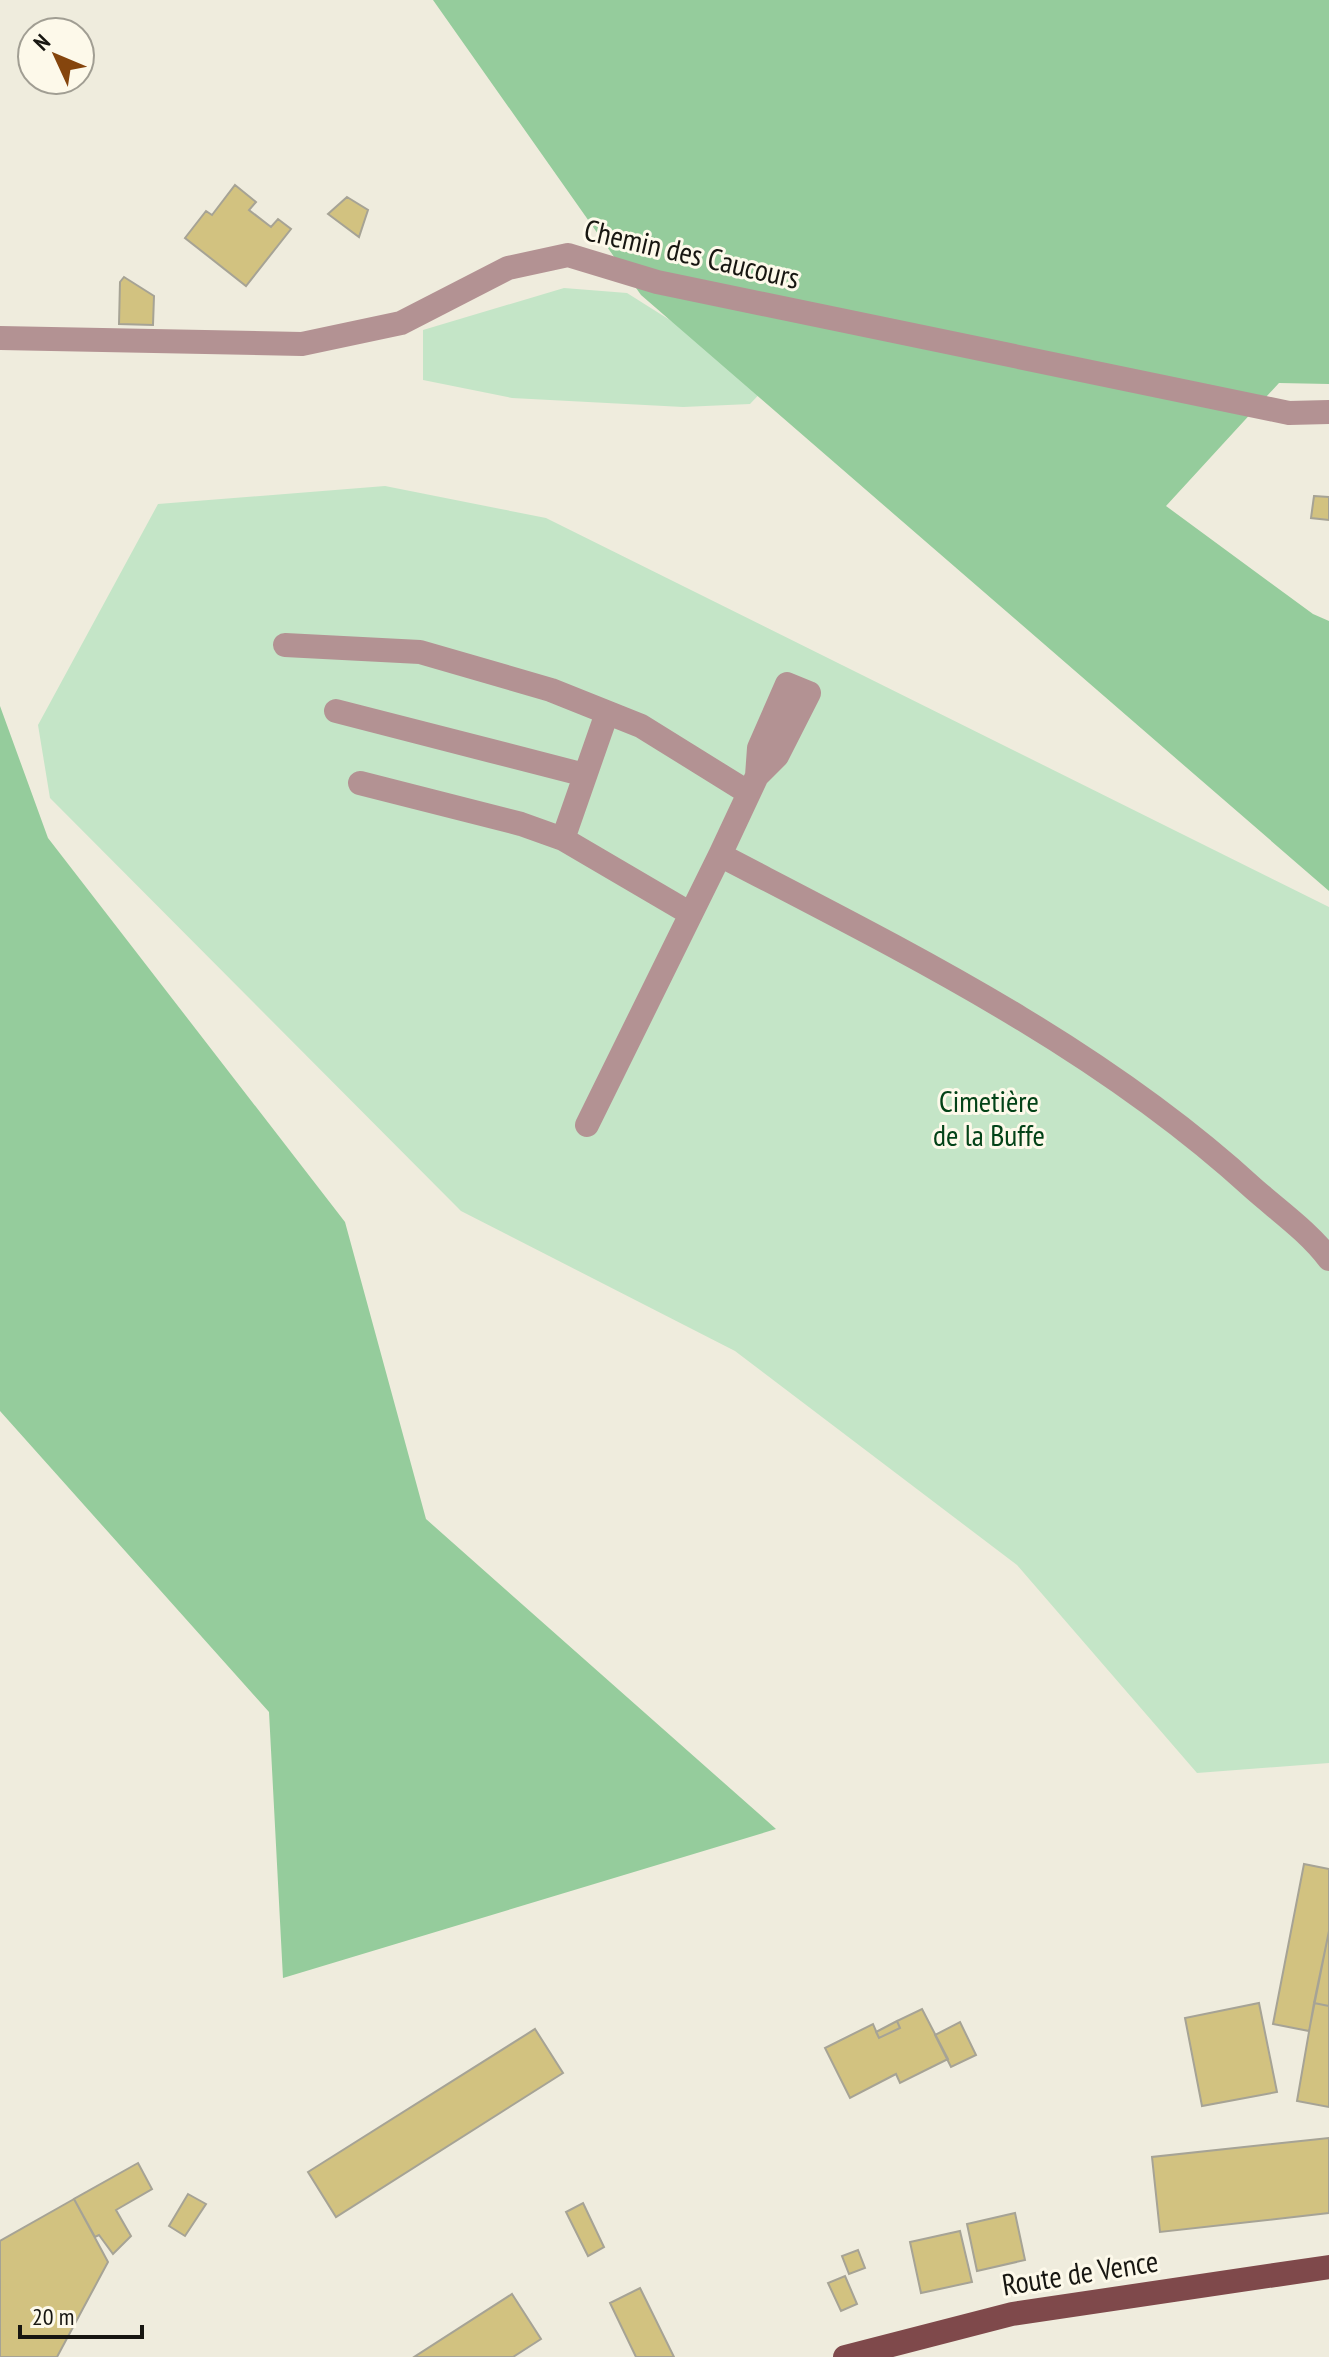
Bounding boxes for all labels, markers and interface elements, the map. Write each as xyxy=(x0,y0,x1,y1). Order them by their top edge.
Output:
north arrow xyxy=(16,16,96,96)
text: N xyxy=(27,28,56,56)
street label: Chemin des Caucours xyxy=(581,209,803,297)
park label: Cimetière de la Buffe xyxy=(933,1081,1045,1154)
street label: Route de Vence xyxy=(999,2240,1161,2304)
scale bar xyxy=(20,2289,142,2339)
text: 20 m xyxy=(32,2301,74,2332)

